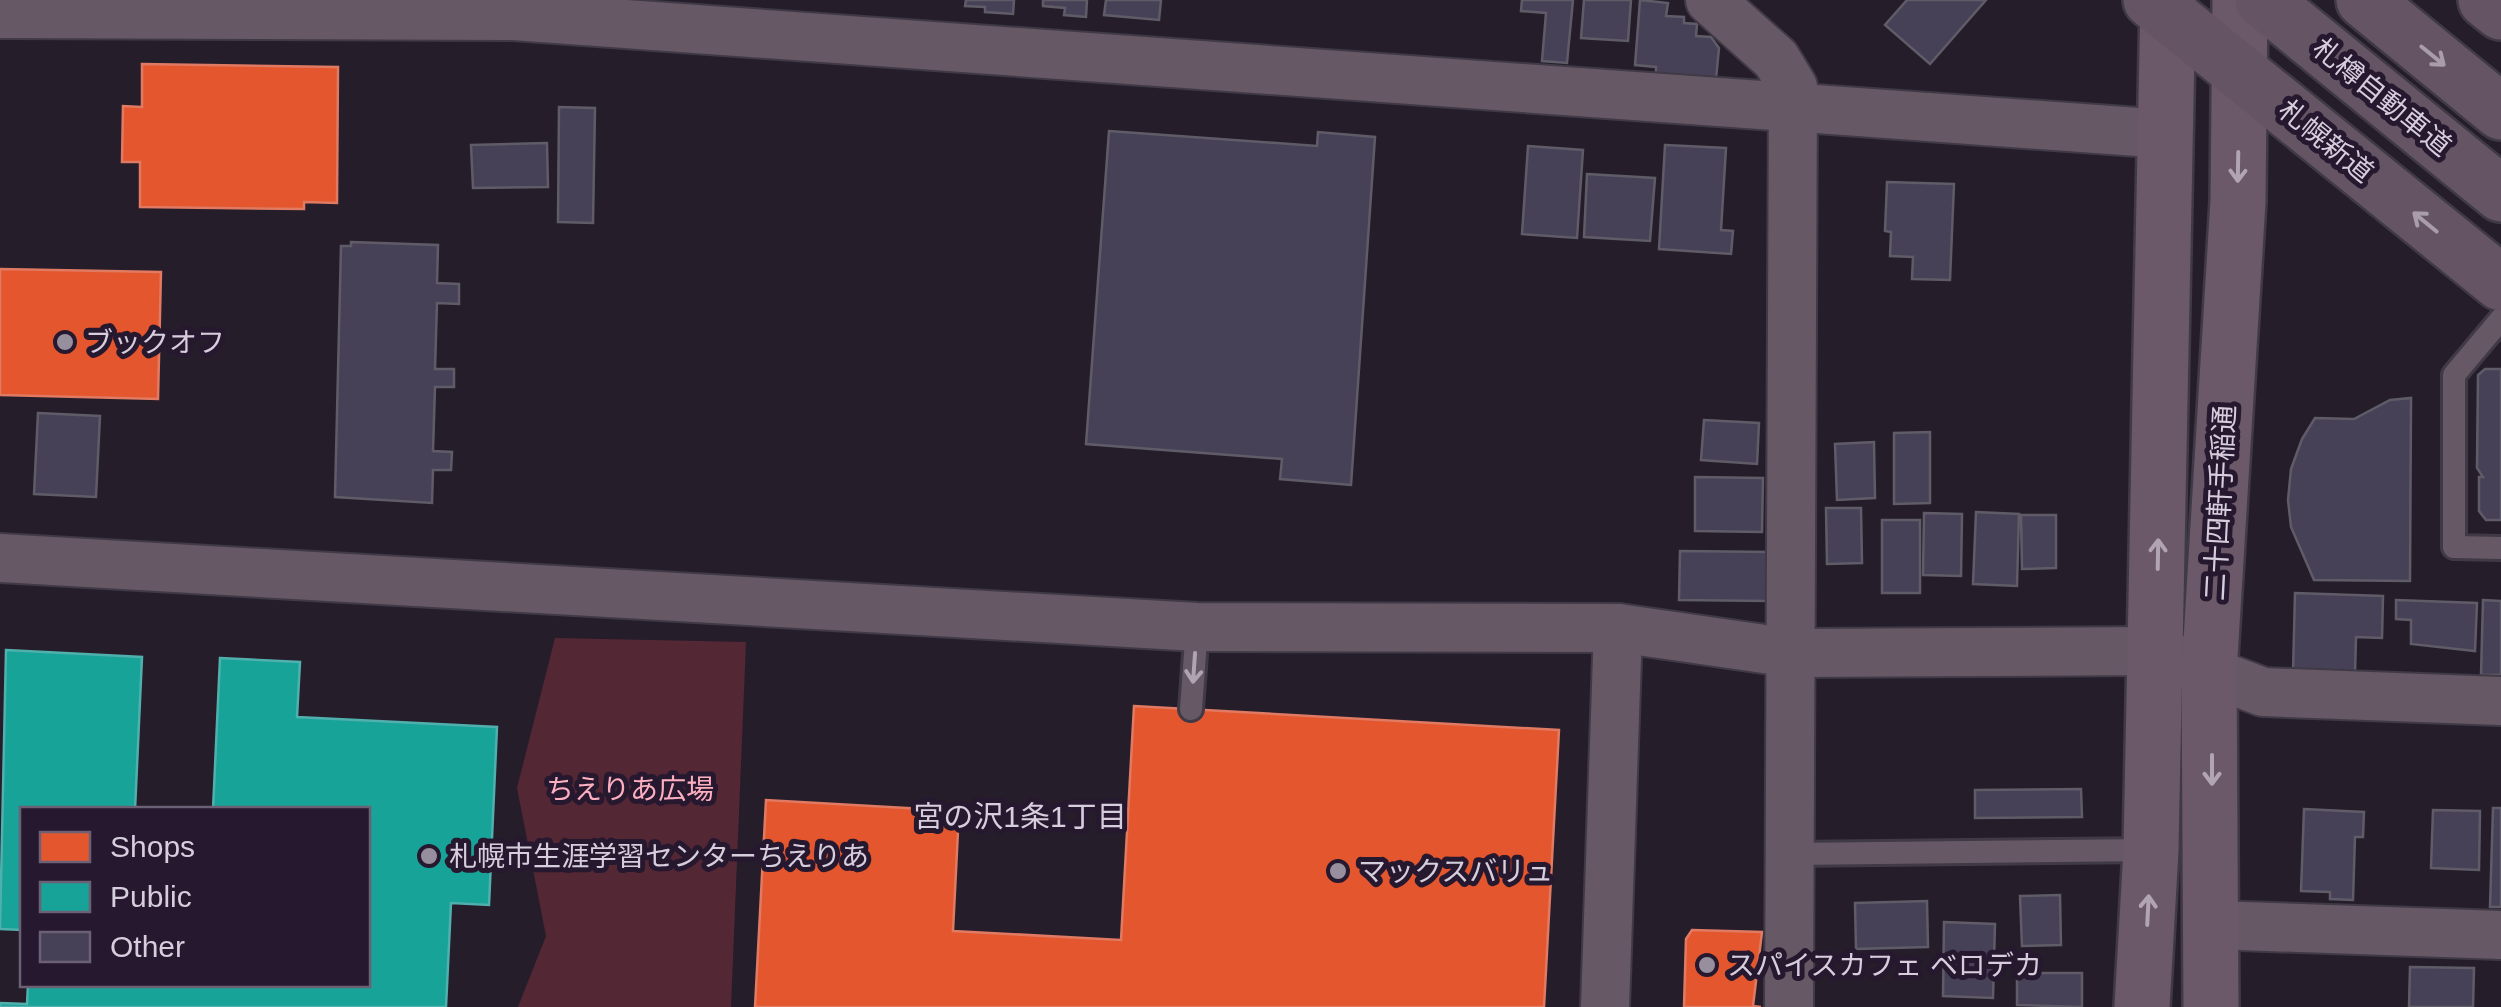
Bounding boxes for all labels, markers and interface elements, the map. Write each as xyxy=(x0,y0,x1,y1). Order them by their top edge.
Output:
street label: 札樽自動車道 xyxy=(2307,32,2457,162)
one-way arrow xyxy=(2419,45,2445,67)
street label: 札幌新道 xyxy=(2273,94,2379,188)
one-way arrow xyxy=(2229,151,2248,183)
one-way arrow xyxy=(2413,211,2439,233)
place label: ブックオフ xyxy=(85,327,225,358)
marker: ブックオフ xyxy=(54,331,76,353)
street label: 二十四軒手稲通 xyxy=(2199,404,2241,602)
one-way arrow xyxy=(2148,538,2167,570)
one-way arrow xyxy=(1184,652,1203,684)
one-way arrow xyxy=(2202,754,2222,786)
park label: ちえりあ広場 xyxy=(546,774,714,805)
district label: 宮の沢1条1丁目 xyxy=(913,800,1127,833)
legend xyxy=(20,807,370,987)
text: Shops xyxy=(110,830,195,863)
place label: 札幌市生涯学習センターちえりあ xyxy=(449,841,869,872)
marker: 札幌市生涯学習センターちえりあ xyxy=(418,845,440,867)
place label: マックスバリュ xyxy=(1358,856,1553,887)
marker: マックスバリュ xyxy=(1327,860,1349,882)
text: Public xyxy=(110,880,192,913)
one-way arrow xyxy=(2139,894,2158,926)
text: Other xyxy=(110,930,185,963)
place label: スパイスカフェ ベロデカ xyxy=(1727,950,2042,981)
marker: スパイスカフェ ベロデカ xyxy=(1696,954,1718,976)

